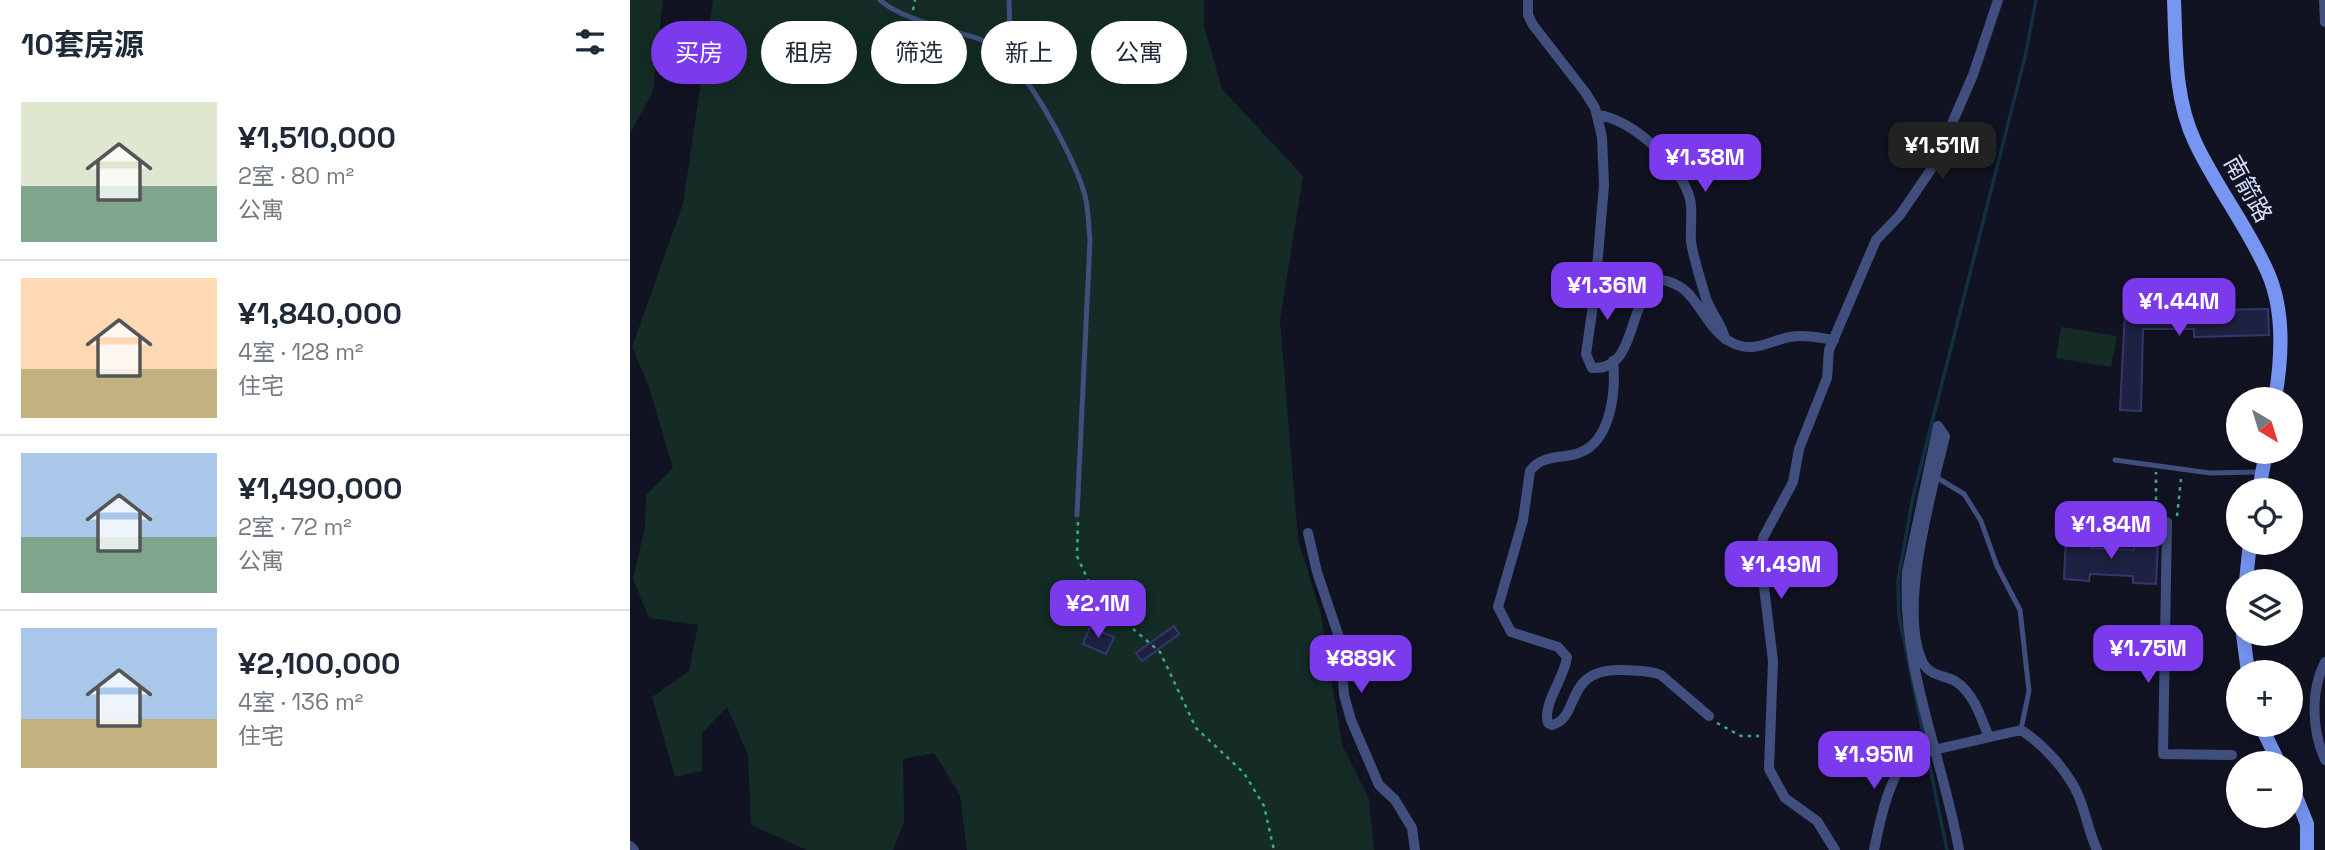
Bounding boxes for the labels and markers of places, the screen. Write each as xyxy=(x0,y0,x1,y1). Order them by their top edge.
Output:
pin: ¥1.51M xyxy=(1885,122,1999,182)
pin: ¥1.38M xyxy=(1648,134,1762,194)
pin: ¥1.36M xyxy=(1550,262,1664,322)
pin: ¥1.44M xyxy=(2122,278,2236,338)
pin: ¥1.84M xyxy=(2054,502,2168,561)
pin: ¥1.49M xyxy=(1724,542,1838,601)
pin: ¥2.1M xyxy=(1049,580,1147,640)
pin: ¥1.75M xyxy=(2091,626,2205,685)
pin: ¥889K xyxy=(1312,636,1410,695)
pin: ¥1.95M xyxy=(1817,732,1931,791)

